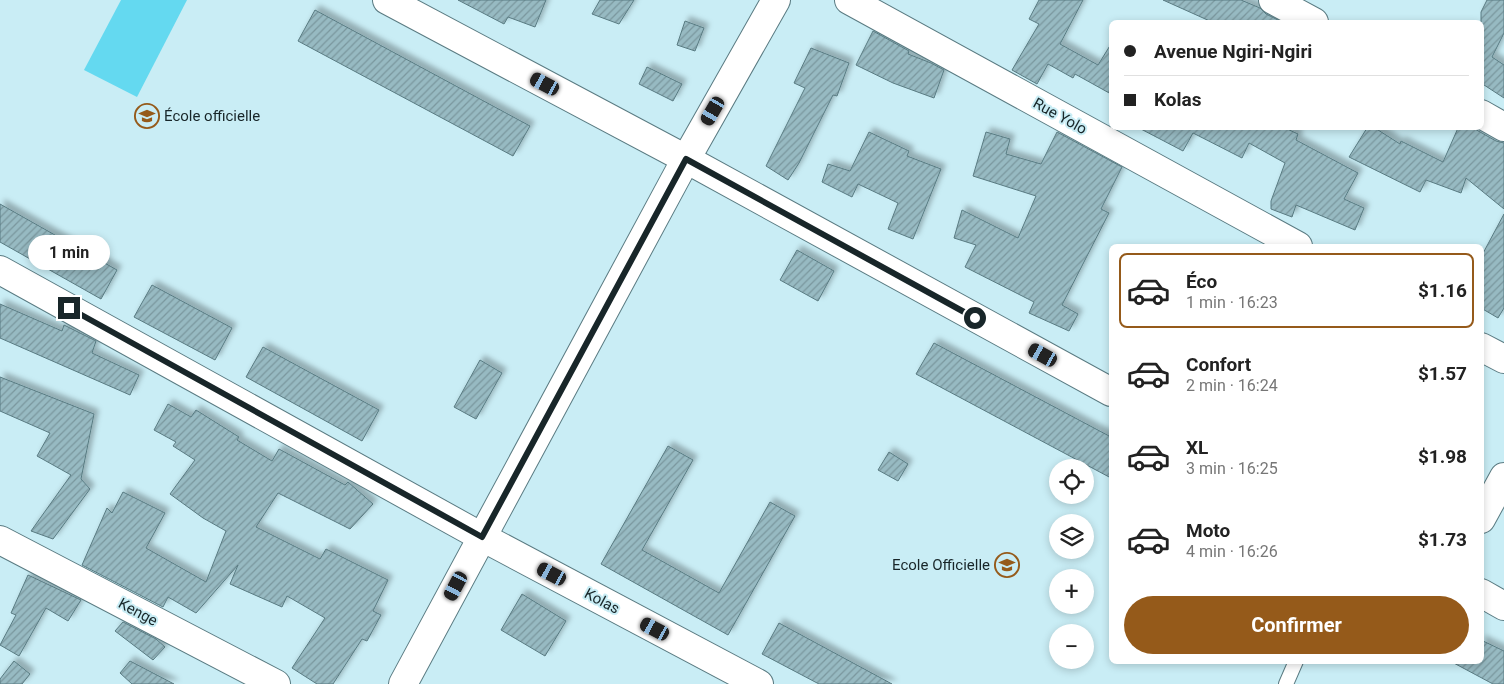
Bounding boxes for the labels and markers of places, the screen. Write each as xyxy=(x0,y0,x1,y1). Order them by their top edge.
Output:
school or university icon: École officielle xyxy=(134,103,160,129)
place label: École officielle xyxy=(164,107,260,125)
school or university icon: Ecole Officielle xyxy=(994,552,1020,578)
place label: Ecole Officielle xyxy=(892,556,990,574)

